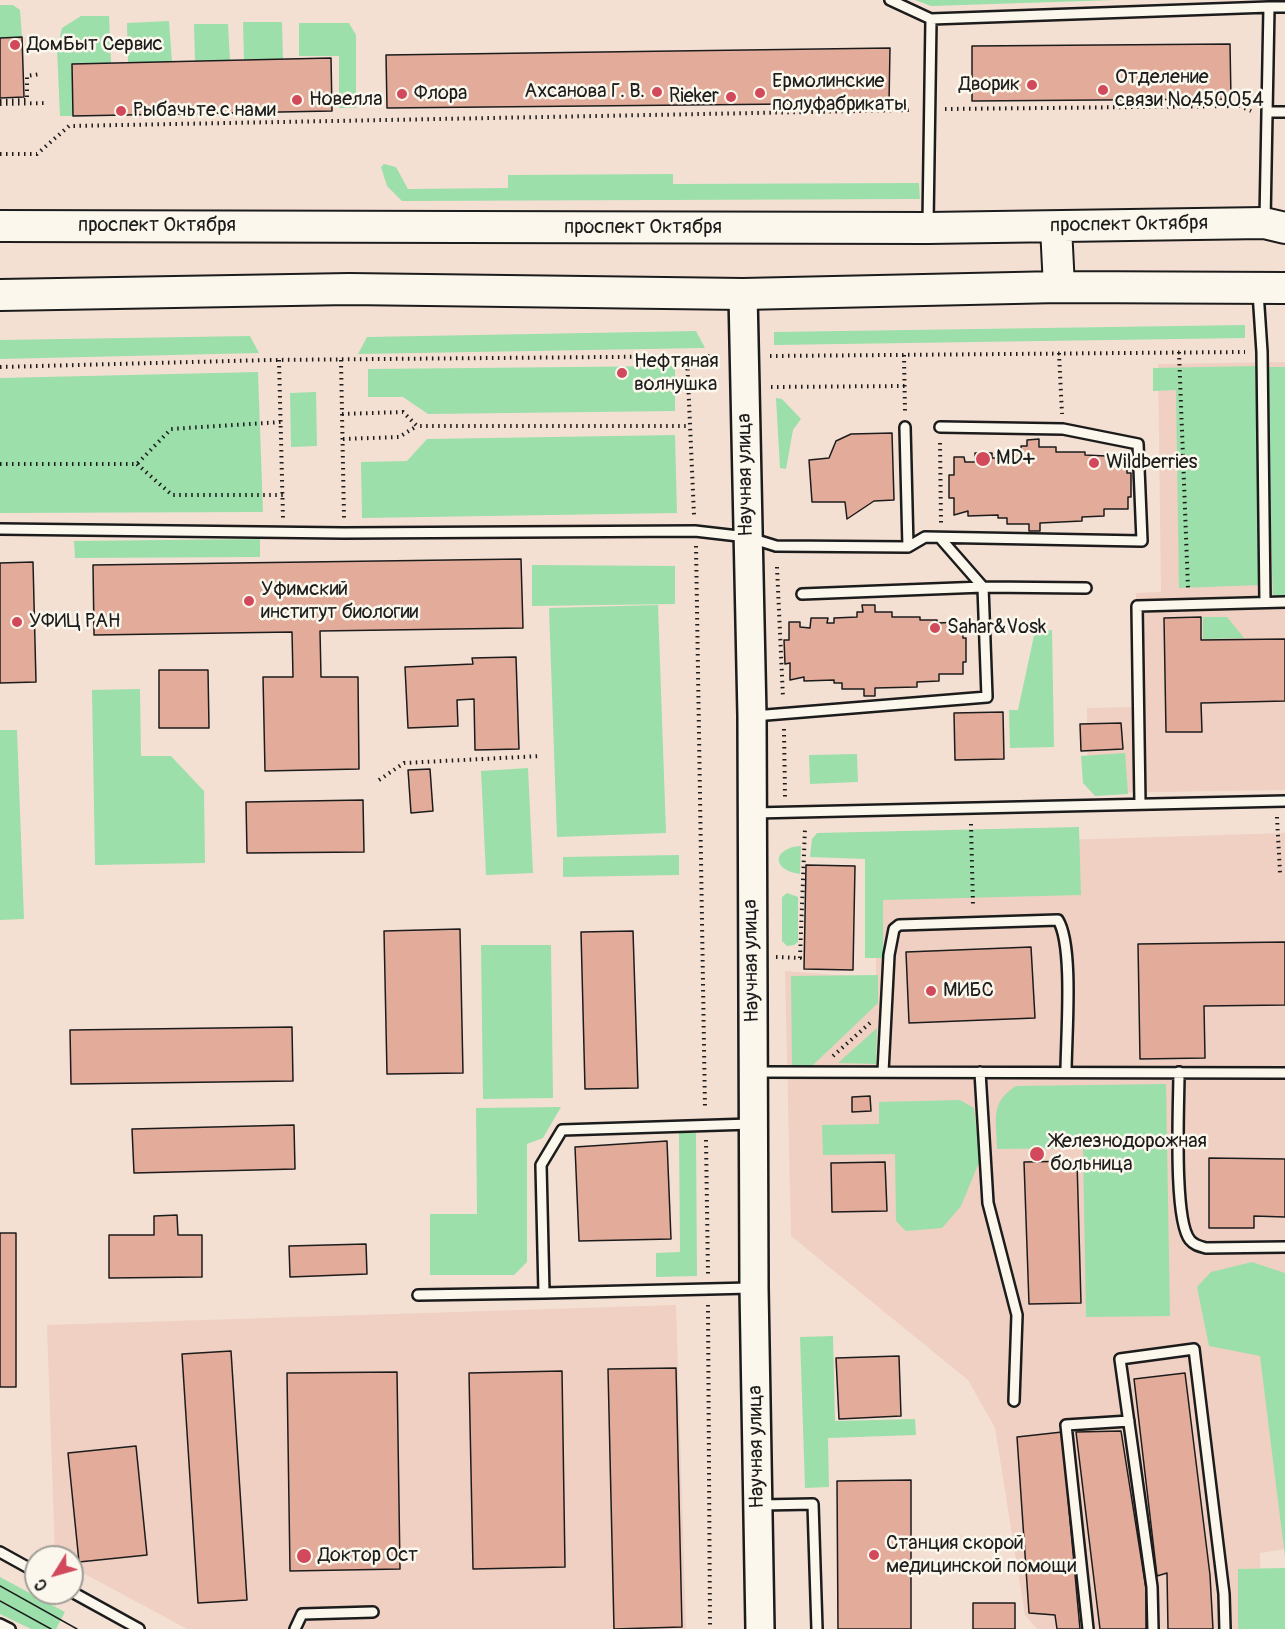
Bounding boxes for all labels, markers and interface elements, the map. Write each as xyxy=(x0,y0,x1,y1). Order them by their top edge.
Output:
place label: ДомБыт Сервис xyxy=(27,33,163,57)
marker: ДомБыт Сервис xyxy=(8,38,22,52)
place label: Отделение связи №450054 xyxy=(1115,66,1264,113)
place label: Ермолинские полуфабрикаты xyxy=(772,70,907,117)
place label: Дворик xyxy=(959,73,1020,97)
marker: Дворик xyxy=(1025,78,1039,92)
place label: Ахсанова Г. В. xyxy=(524,80,645,104)
place label: Флора xyxy=(414,82,467,106)
marker: Отделение связи №450054 xyxy=(1096,83,1110,97)
marker: Ахсанова Г. В. xyxy=(650,85,664,99)
place label: Rieker xyxy=(669,85,719,109)
marker: Ермолинские полуфабрикаты xyxy=(753,86,767,100)
marker: Флора xyxy=(395,87,409,101)
place label: Новелла xyxy=(309,88,382,112)
marker: Rieker xyxy=(724,90,738,104)
marker: Новелла xyxy=(290,93,304,107)
place label: Рыбачьте с нами xyxy=(133,99,276,123)
marker: Рыбачьте с нами xyxy=(114,104,128,118)
street label: проспект Октября xyxy=(1050,212,1208,238)
street label: проспект Октября xyxy=(78,214,236,238)
street label: проспект Октября xyxy=(564,216,722,240)
place label: Нефтяная волнушка xyxy=(634,350,719,397)
marker: Нефтяная волнушка xyxy=(615,366,629,380)
street label: Научная улица xyxy=(733,413,759,537)
place label: MD+ xyxy=(996,447,1034,471)
marker: MD+ xyxy=(974,450,992,468)
place label: Wildberries xyxy=(1106,451,1198,475)
marker: Wildberries xyxy=(1087,456,1101,470)
place label: Уфимский институт биологии xyxy=(261,578,418,625)
marker: Уфимский институт биологии xyxy=(242,594,256,608)
place label: УФИЦ РАН xyxy=(29,610,121,634)
marker: УФИЦ РАН xyxy=(10,615,24,629)
place label: Sahar&Vosk xyxy=(947,616,1046,640)
marker: Sahar&Vosk xyxy=(928,621,942,635)
street label: Научная улица xyxy=(739,899,765,1023)
place label: МИБС xyxy=(943,979,994,1003)
marker: МИБС xyxy=(924,984,938,998)
place label: Железнодорожная больница xyxy=(1050,1130,1207,1177)
marker: Железнодорожная больница xyxy=(1028,1145,1046,1163)
street label: Научная улица xyxy=(744,1385,770,1509)
place label: Станция скорой медицинской помощи xyxy=(886,1532,1076,1579)
place label: Доктор Ост xyxy=(318,1544,418,1568)
north arrow xyxy=(24,1545,84,1605)
marker: Доктор Ост xyxy=(295,1547,313,1565)
marker: Станция скорой медицинской помощи xyxy=(867,1548,881,1562)
text: С xyxy=(30,1575,52,1595)

